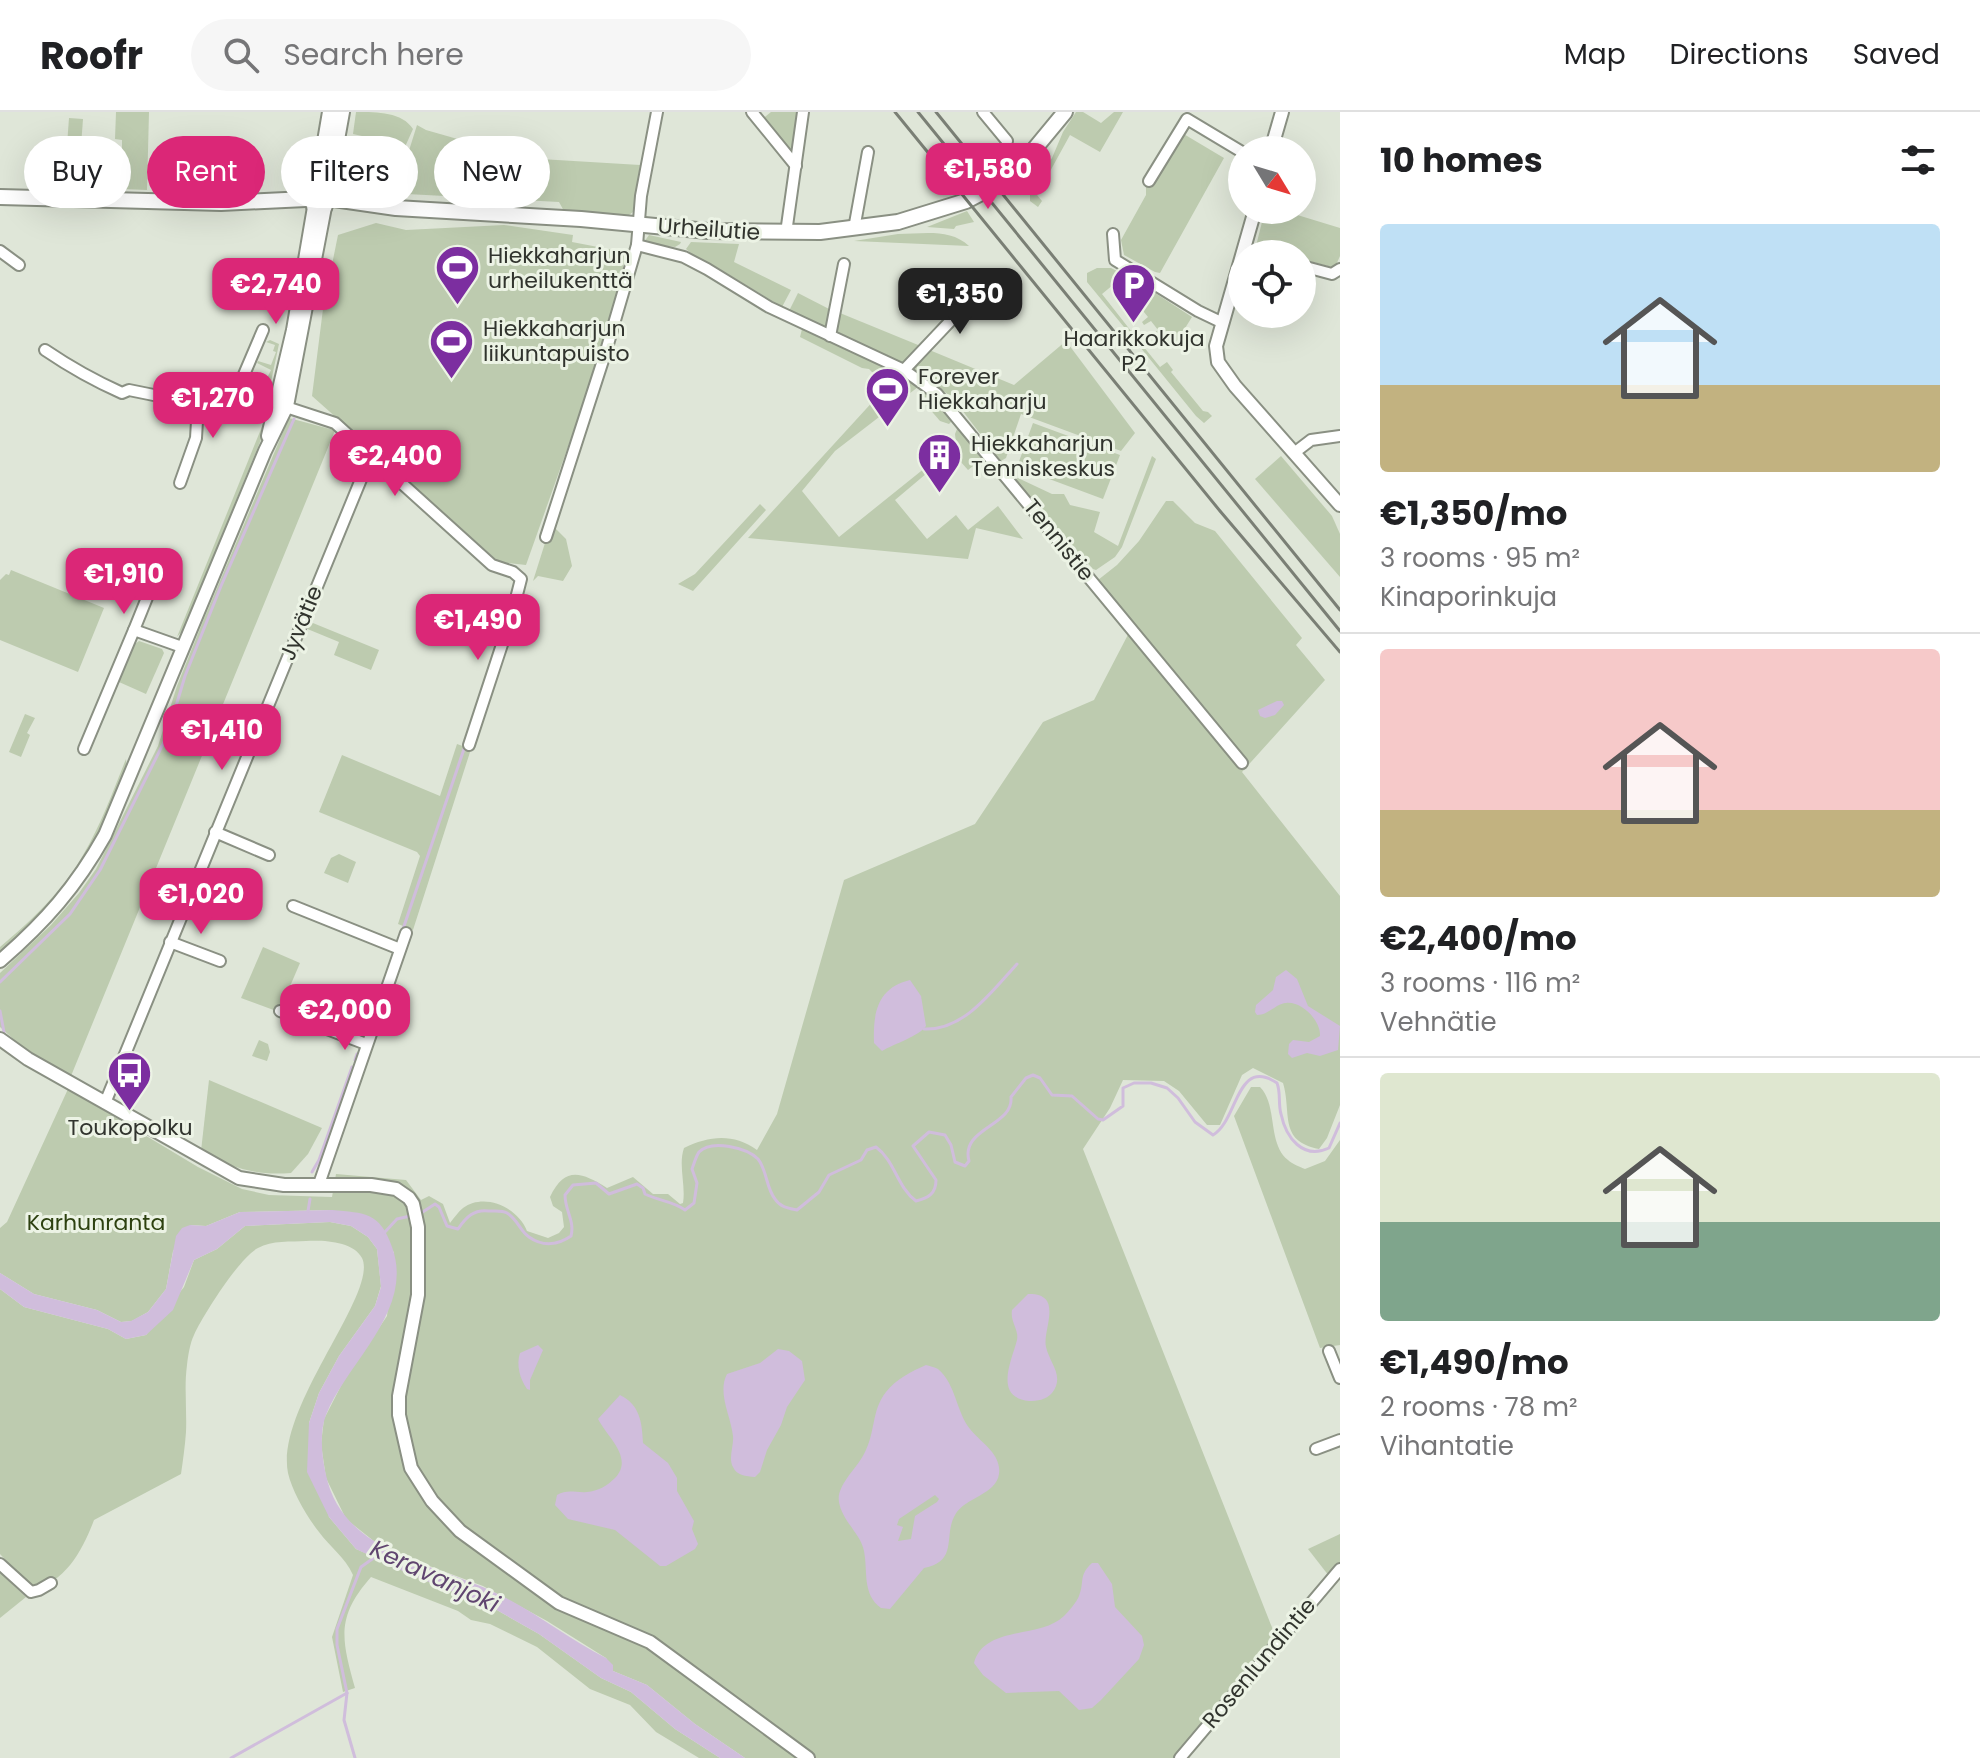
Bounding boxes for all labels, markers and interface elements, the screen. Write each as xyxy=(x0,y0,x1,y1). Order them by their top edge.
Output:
search box xyxy=(191,19,751,91)
text: Roofr xyxy=(40,29,143,82)
icon: search xyxy=(219,33,263,77)
text: Search here xyxy=(283,33,464,76)
text: Map xyxy=(1564,35,1626,74)
text: Directions xyxy=(1670,35,1809,74)
text: Saved xyxy=(1853,35,1940,74)
chip: Buy xyxy=(24,136,131,208)
chip: Rent xyxy=(147,136,265,208)
chip: Filters xyxy=(281,136,418,208)
chip: New xyxy=(434,136,550,208)
north arrow xyxy=(1228,136,1316,224)
map controls xyxy=(1228,136,1316,328)
text: 10 homes xyxy=(1380,136,1543,184)
icon: filters xyxy=(1896,138,1940,182)
pin: €1,580 xyxy=(923,143,1053,211)
text: €1,580 xyxy=(944,151,1032,187)
street label: Urheilutie xyxy=(657,210,761,248)
place label: Hiekkaharjun urheilukenttä xyxy=(488,240,633,296)
button: locate xyxy=(1228,240,1316,328)
sports icon: Hiekkaharjun urheilukenttä xyxy=(433,244,481,307)
pin: €2,740 xyxy=(211,258,341,326)
parking icon: Haarikkokuja P2 xyxy=(1110,261,1158,324)
text: €2,740 xyxy=(230,266,322,302)
pin: €1,350 xyxy=(895,268,1025,336)
text: €1,350 xyxy=(916,276,1004,312)
icon: home xyxy=(1588,276,1732,420)
place label: Hiekkaharjun liikuntapuisto xyxy=(483,313,630,369)
sports icon: Hiekkaharjun liikuntapuisto xyxy=(428,317,476,380)
place label: Haarikkokuja P2 xyxy=(1063,323,1205,379)
place label: Forever Hiekkaharju xyxy=(918,361,1047,417)
sports icon: Forever Hiekkaharju xyxy=(863,365,911,428)
pin: €1,270 xyxy=(148,372,278,440)
text: €1,270 xyxy=(171,380,255,416)
place label: Hiekkaharjun Tenniskeskus xyxy=(971,428,1115,484)
pin: €2,400 xyxy=(330,430,460,498)
building icon: Hiekkaharjun Tenniskeskus xyxy=(916,432,964,495)
text: €2,400 xyxy=(348,438,442,474)
text: €1,350/mo xyxy=(1380,489,1568,537)
street label: Tennistie xyxy=(1016,492,1102,588)
text: 3 rooms · 95 m² xyxy=(1380,540,1580,576)
pin: €1,910 xyxy=(59,548,189,616)
text: €1,910 xyxy=(84,556,164,592)
text: Kinaporinkuja xyxy=(1380,579,1557,615)
street label: Jyvätie xyxy=(272,581,330,665)
pin: €1,490 xyxy=(413,594,543,662)
text: €1,490 xyxy=(434,602,522,638)
icon: home xyxy=(1588,701,1732,845)
pin: €1,410 xyxy=(157,704,287,772)
text: €1,410 xyxy=(181,712,263,748)
pin: €1,020 xyxy=(136,868,266,936)
text: €1,020 xyxy=(158,876,244,912)
text: €2,400/mo xyxy=(1380,914,1577,962)
text: 3 rooms · 116 m² xyxy=(1380,965,1580,1001)
pin: €2,000 xyxy=(280,984,410,1052)
text: €2,000 xyxy=(298,992,392,1028)
text: Vehnätie xyxy=(1380,1004,1497,1040)
bus stop icon: Toukopolku xyxy=(106,1050,154,1113)
place label: Toukopolku xyxy=(67,1112,193,1143)
icon: home xyxy=(1588,1125,1732,1269)
park label: Karhunranta xyxy=(27,1207,165,1238)
text: €1,490/mo xyxy=(1380,1338,1569,1386)
text: 2 rooms · 78 m² xyxy=(1380,1389,1578,1425)
text: Vihantatie xyxy=(1380,1428,1514,1464)
water label: Keravanjoki xyxy=(365,1532,506,1621)
street label: Rosenlundintie xyxy=(1195,1591,1323,1735)

